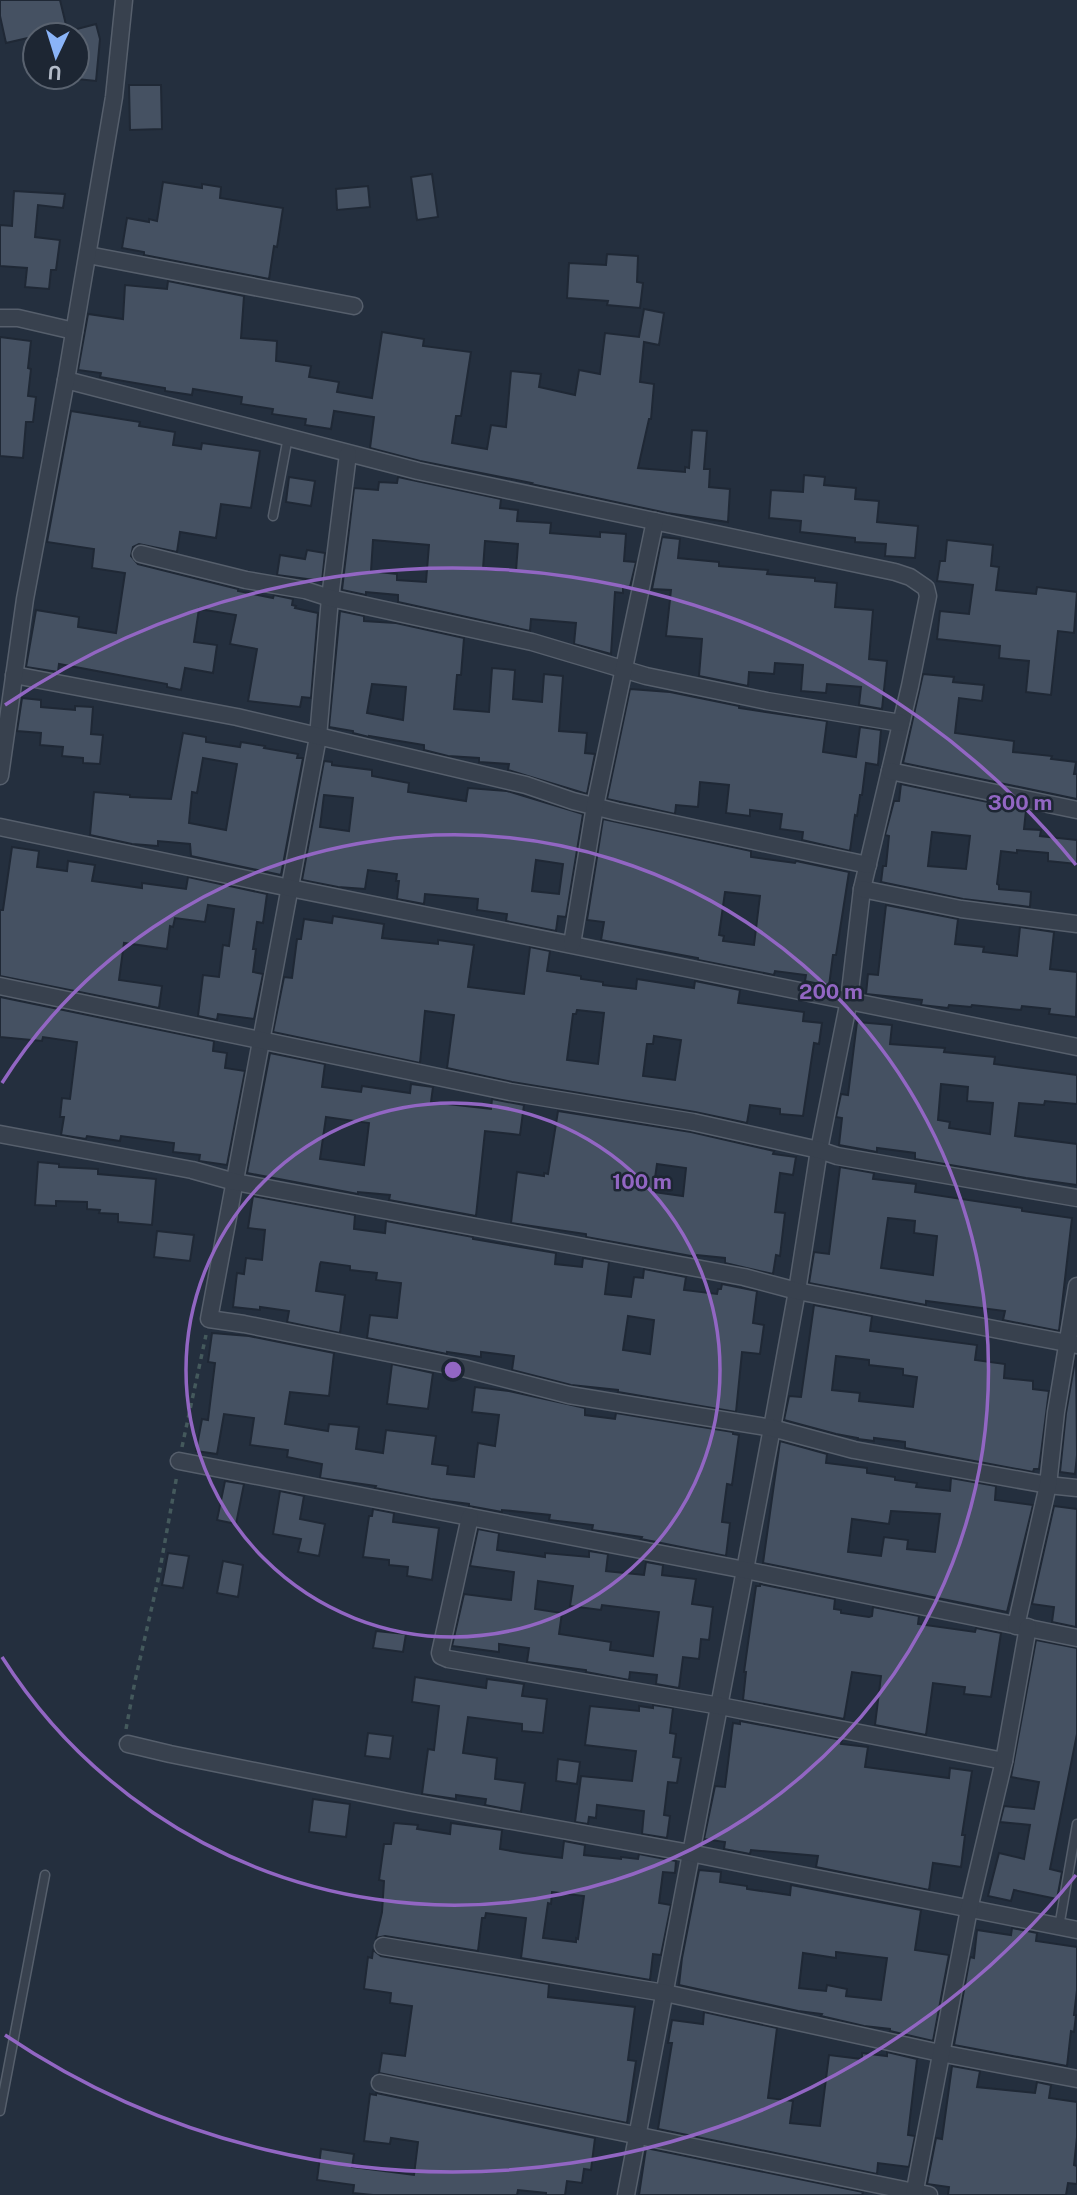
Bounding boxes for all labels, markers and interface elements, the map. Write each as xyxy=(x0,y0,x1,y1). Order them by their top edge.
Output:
north arrow xyxy=(21,21,91,91)
text: U xyxy=(47,62,62,84)
text: 300 m xyxy=(988,790,1052,815)
text: 200 m xyxy=(799,979,863,1004)
text: 100 m xyxy=(612,1169,672,1194)
centre of rings xyxy=(441,1358,465,1382)

